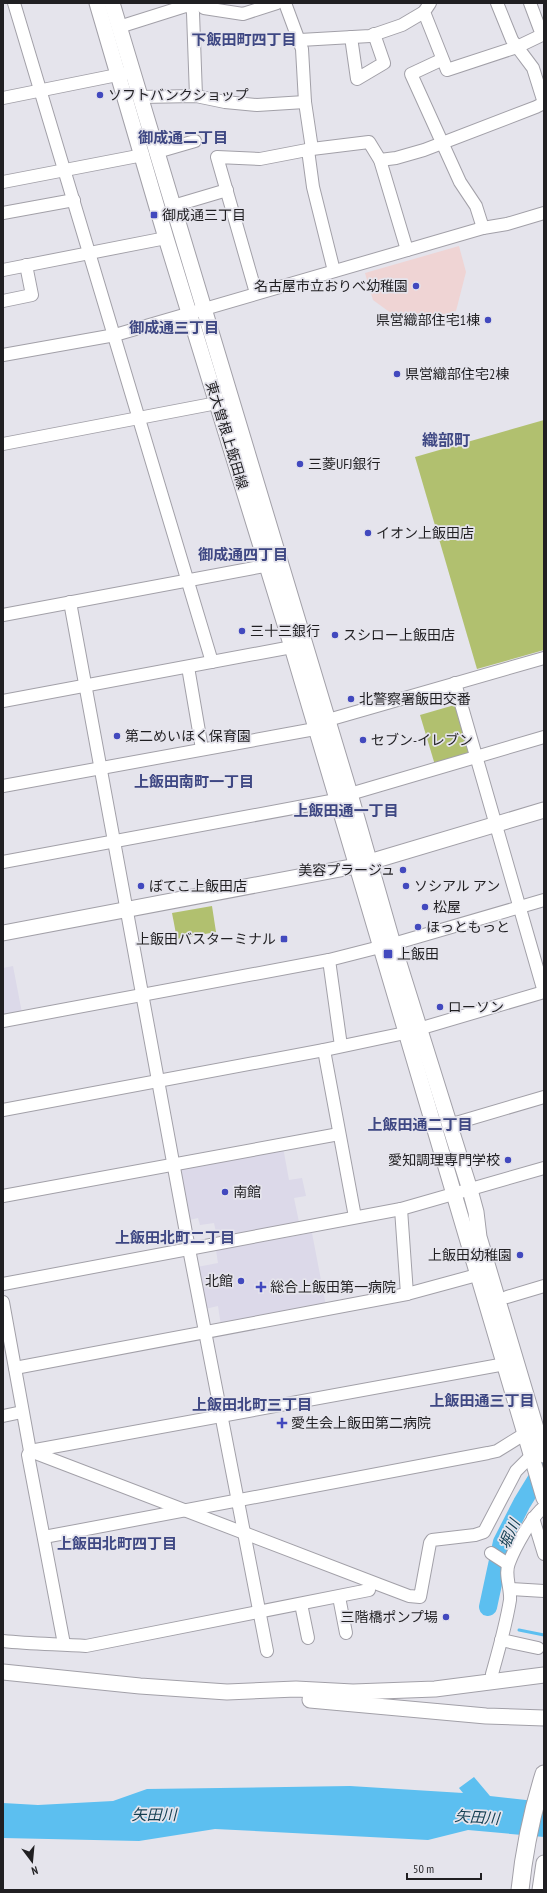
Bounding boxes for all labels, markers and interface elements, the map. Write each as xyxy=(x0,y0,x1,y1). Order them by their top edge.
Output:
district label: 下飯田町四丁目 xyxy=(191,30,297,49)
place label: ソフトバンクショップ xyxy=(108,86,249,104)
marker: ソフトバンクショップ xyxy=(95,90,105,100)
district label: 御成通二丁目 xyxy=(138,128,228,147)
place label: 御成通三丁目 xyxy=(162,206,246,224)
marker: 御成通三丁目 xyxy=(149,210,159,220)
place label: 名古屋市立おりべ幼稚園 xyxy=(254,277,408,295)
marker: 名古屋市立おりべ幼稚園 xyxy=(411,281,421,291)
place label: 県営織部住宅1棟 xyxy=(376,311,480,329)
marker: 県営織部住宅1棟 xyxy=(483,315,493,325)
district label: 御成通三丁目 xyxy=(129,318,219,337)
place label: 県営織部住宅2棟 xyxy=(405,365,509,383)
marker: 県営織部住宅2棟 xyxy=(392,369,402,379)
street label: 東大曽根上飯田線 xyxy=(202,379,252,491)
district label: 織部町 xyxy=(422,430,470,450)
place label: 三菱UFJ銀行 xyxy=(308,455,380,473)
marker: 三菱UFJ銀行 xyxy=(295,459,305,469)
place label: イオン上飯田店 xyxy=(376,524,474,542)
marker: イオン上飯田店 xyxy=(363,528,373,538)
district label: 御成通四丁目 xyxy=(198,545,288,564)
place label: 三十三銀行 xyxy=(250,622,320,640)
marker: 三十三銀行 xyxy=(237,626,247,636)
place label: スシロー上飯田店 xyxy=(343,626,455,644)
marker: スシロー上飯田店 xyxy=(330,630,340,640)
place label: 北警察署飯田交番 xyxy=(359,690,471,708)
marker: 北警察署飯田交番 xyxy=(346,694,356,704)
place label: 第二めいほく保育園 xyxy=(125,727,251,745)
marker: 第二めいほく保育園 xyxy=(112,731,122,741)
place label: セブン-イレブン xyxy=(371,731,473,749)
marker: セブン-イレブン xyxy=(358,735,368,745)
district label: 上飯田南町一丁目 xyxy=(134,772,254,791)
district label: 上飯田通一丁目 xyxy=(293,801,399,820)
place label: 美容プラージュ xyxy=(298,861,395,879)
marker: 美容プラージュ xyxy=(398,865,408,875)
place label: ぼてこ上飯田店 xyxy=(149,877,247,895)
place label: ソシアル アン xyxy=(414,877,500,895)
marker: ぼてこ上飯田店 xyxy=(136,881,146,891)
marker: ソシアル アン xyxy=(401,881,411,891)
place label: 松屋 xyxy=(433,898,461,916)
marker: 松屋 xyxy=(420,902,430,912)
place label: ほっともっと xyxy=(426,918,510,936)
marker: ほっともっと xyxy=(413,922,423,932)
place label: 上飯田バスターミナル xyxy=(136,930,276,948)
marker: 上飯田バスターミナル xyxy=(279,934,289,944)
place label: 上飯田 xyxy=(397,945,439,963)
marker: 上飯田 xyxy=(382,948,394,960)
place label: ローソン xyxy=(448,998,504,1016)
marker: ローソン xyxy=(435,1002,445,1012)
district label: 上飯田通二丁目 xyxy=(367,1115,473,1134)
place label: 愛知調理専門学校 xyxy=(388,1151,500,1169)
marker: 愛知調理専門学校 xyxy=(503,1155,513,1165)
place label: 南館 xyxy=(233,1183,261,1201)
marker: 南館 xyxy=(220,1187,230,1197)
district label: 上飯田北町二丁目 xyxy=(115,1228,235,1247)
place label: 上飯田幼稚園 xyxy=(428,1246,512,1264)
marker: 上飯田幼稚園 xyxy=(515,1250,525,1260)
place label: 北館 xyxy=(205,1272,233,1290)
marker: 北館 xyxy=(236,1276,246,1286)
place label: 総合上飯田第一病院 xyxy=(270,1278,396,1296)
marker: 総合上飯田第一病院 xyxy=(255,1281,267,1293)
district label: 上飯田通三丁目 xyxy=(429,1391,535,1410)
district label: 上飯田北町三丁目 xyxy=(192,1395,312,1414)
place label: 愛生会上飯田第二病院 xyxy=(291,1414,431,1432)
marker: 愛生会上飯田第二病院 xyxy=(276,1417,288,1429)
water label: 堀川 xyxy=(494,1515,525,1552)
district label: 上飯田北町四丁目 xyxy=(57,1534,177,1553)
place label: 三階橋ポンプ場 xyxy=(340,1608,438,1626)
marker: 三階橋ポンプ場 xyxy=(441,1612,451,1622)
water label: 矢田川 xyxy=(131,1805,178,1824)
water label: 矢田川 xyxy=(454,1806,502,1828)
north arrow xyxy=(12,1841,52,1881)
scale bar xyxy=(407,1855,481,1881)
text: 50 m xyxy=(413,1861,434,1876)
text: N xyxy=(30,1863,40,1878)

